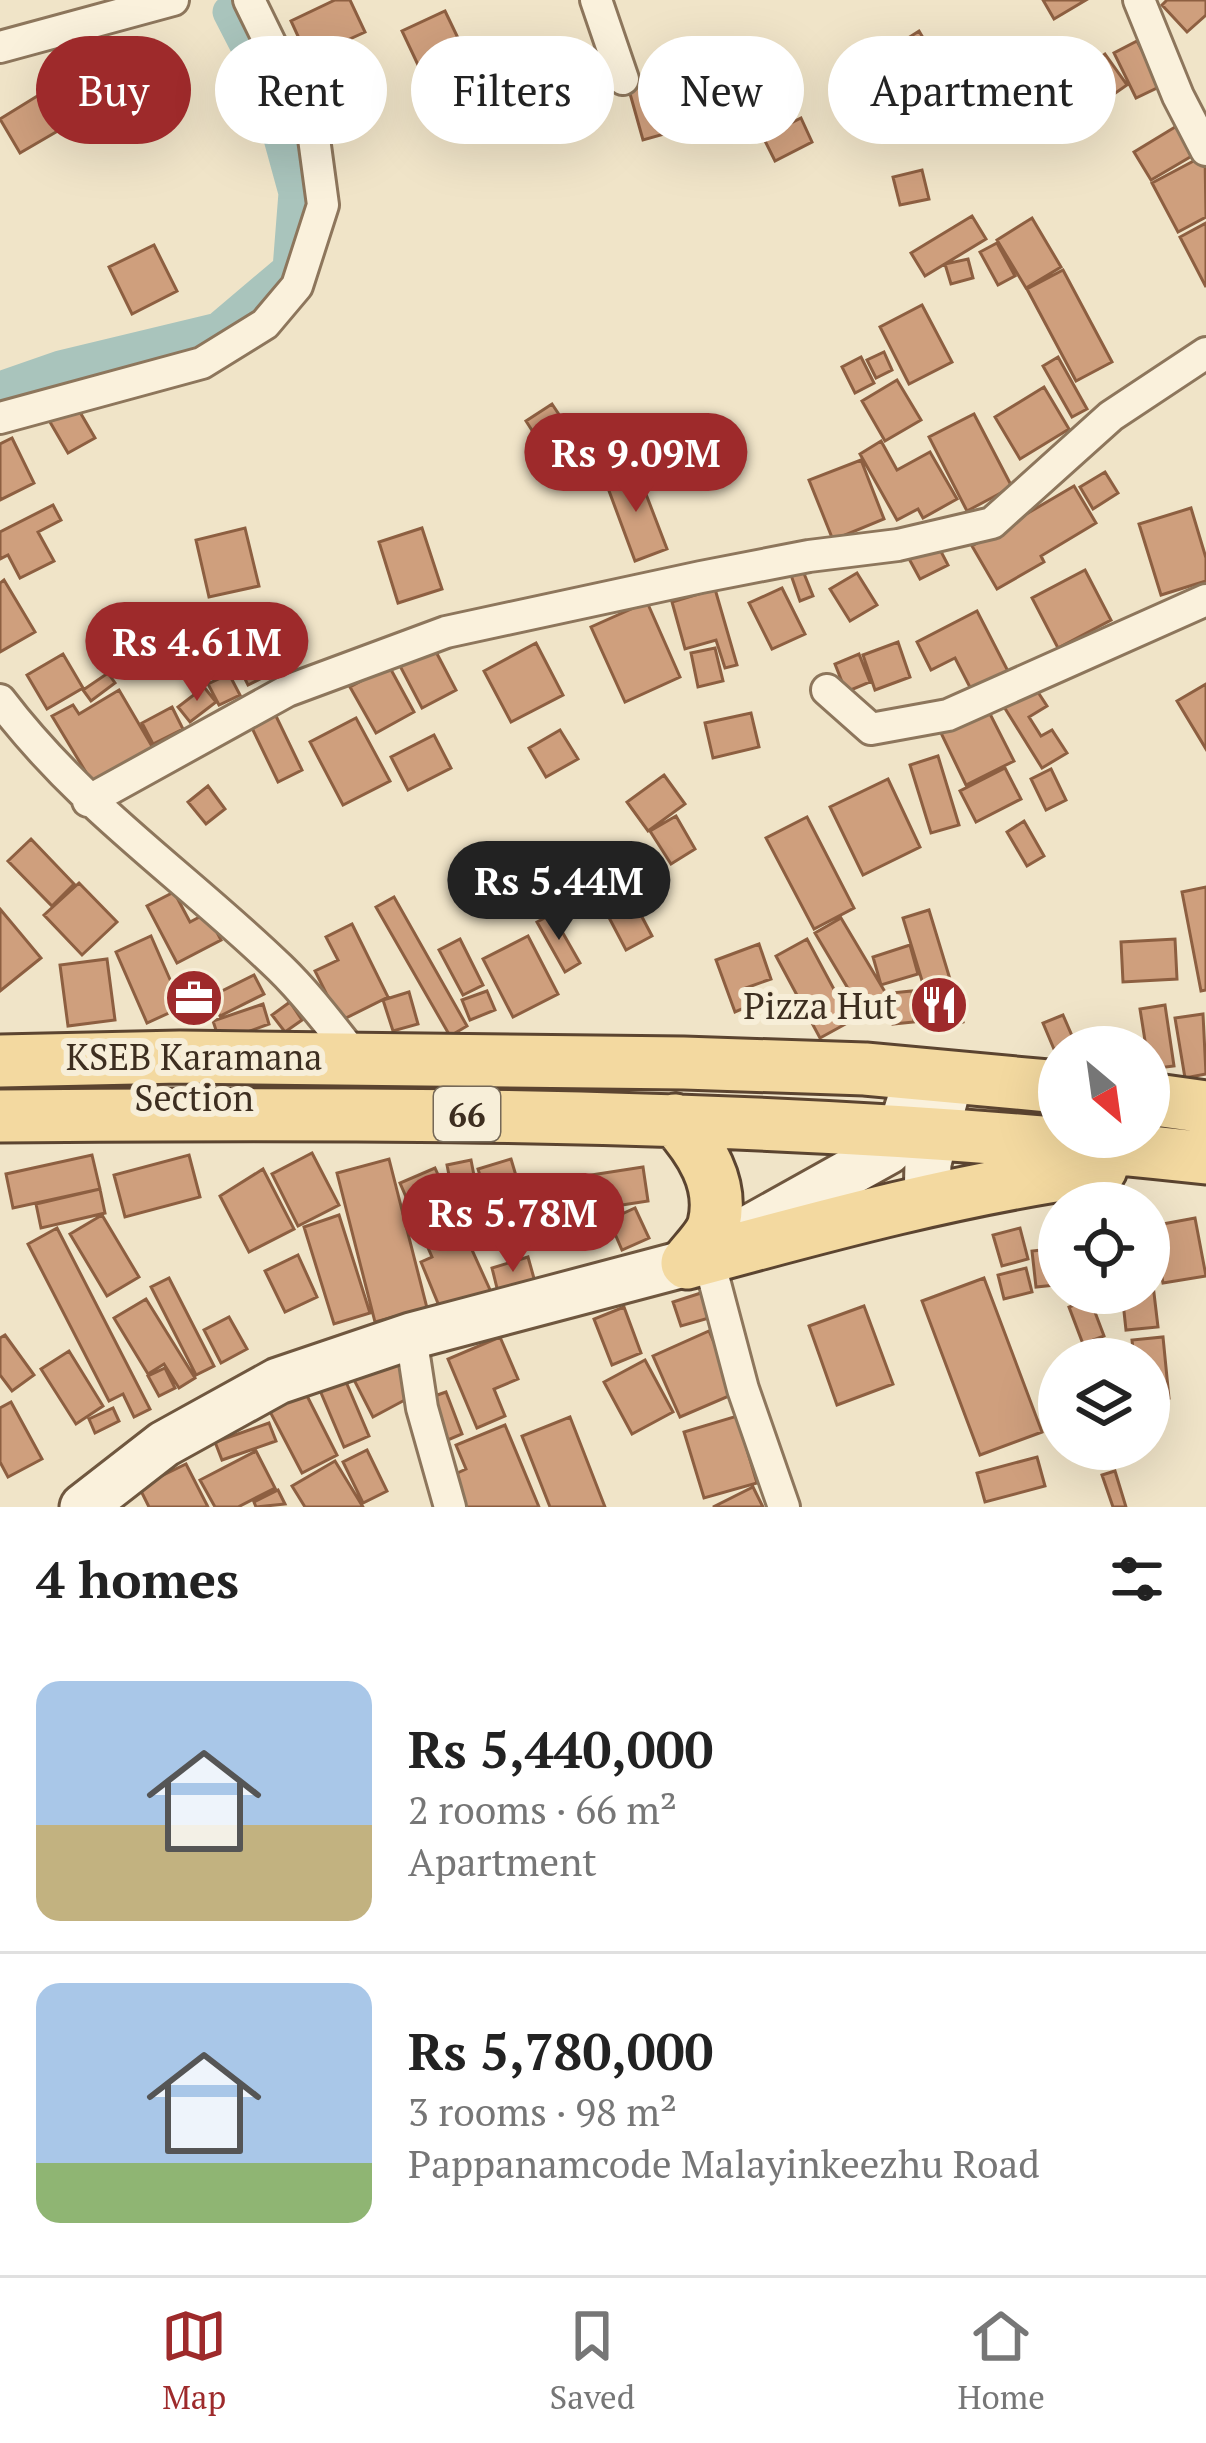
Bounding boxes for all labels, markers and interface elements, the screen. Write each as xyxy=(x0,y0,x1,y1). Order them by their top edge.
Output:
chip: Buy xyxy=(36,36,191,144)
chip: Rent xyxy=(215,36,387,144)
chip: Filters xyxy=(411,36,614,144)
chip: New xyxy=(638,36,804,144)
chip: Apartment xyxy=(828,36,1116,144)
pin: Rs 9.09M xyxy=(512,413,760,515)
text: Rs 9.09M xyxy=(551,426,721,478)
pin: Rs 4.61M xyxy=(73,602,321,704)
text: Rs 4.61M xyxy=(112,615,282,667)
pin: Rs 5.44M xyxy=(435,841,683,943)
text: Rs 5.44M xyxy=(474,854,644,906)
office icon: KSEB Karamana Section xyxy=(163,967,225,1029)
restaurant icon: Pizza Hut xyxy=(908,974,970,1036)
place label: Pizza Hut xyxy=(743,982,897,1029)
north arrow xyxy=(1038,1026,1170,1158)
map controls xyxy=(1038,1026,1170,1470)
place label: KSEB Karamana Section xyxy=(66,1033,322,1121)
road number: 66 xyxy=(434,1087,500,1141)
pin: Rs 5.78M xyxy=(389,1173,637,1275)
button: locate xyxy=(1038,1182,1170,1314)
text: Rs 5.78M xyxy=(428,1186,598,1238)
button: layers xyxy=(1038,1338,1170,1470)
text: 4 homes xyxy=(36,1545,239,1613)
icon: filters xyxy=(1104,1546,1170,1612)
text: Rs 5,440,000 xyxy=(408,1715,713,1783)
icon: home xyxy=(132,1729,276,1873)
text: 2 rooms · 66 m² xyxy=(408,1783,677,1835)
text: Apartment xyxy=(408,1835,597,1887)
text: Rs 5,780,000 xyxy=(408,2017,713,2085)
icon: home xyxy=(132,2031,276,2175)
text: 3 rooms · 98 m² xyxy=(408,2085,677,2137)
text: Pappanamcode Malayinkeezhu Road xyxy=(408,2137,1040,2189)
tab: Map xyxy=(161,2303,227,2418)
tab: Saved xyxy=(550,2303,635,2418)
tab: Home xyxy=(957,2303,1045,2418)

